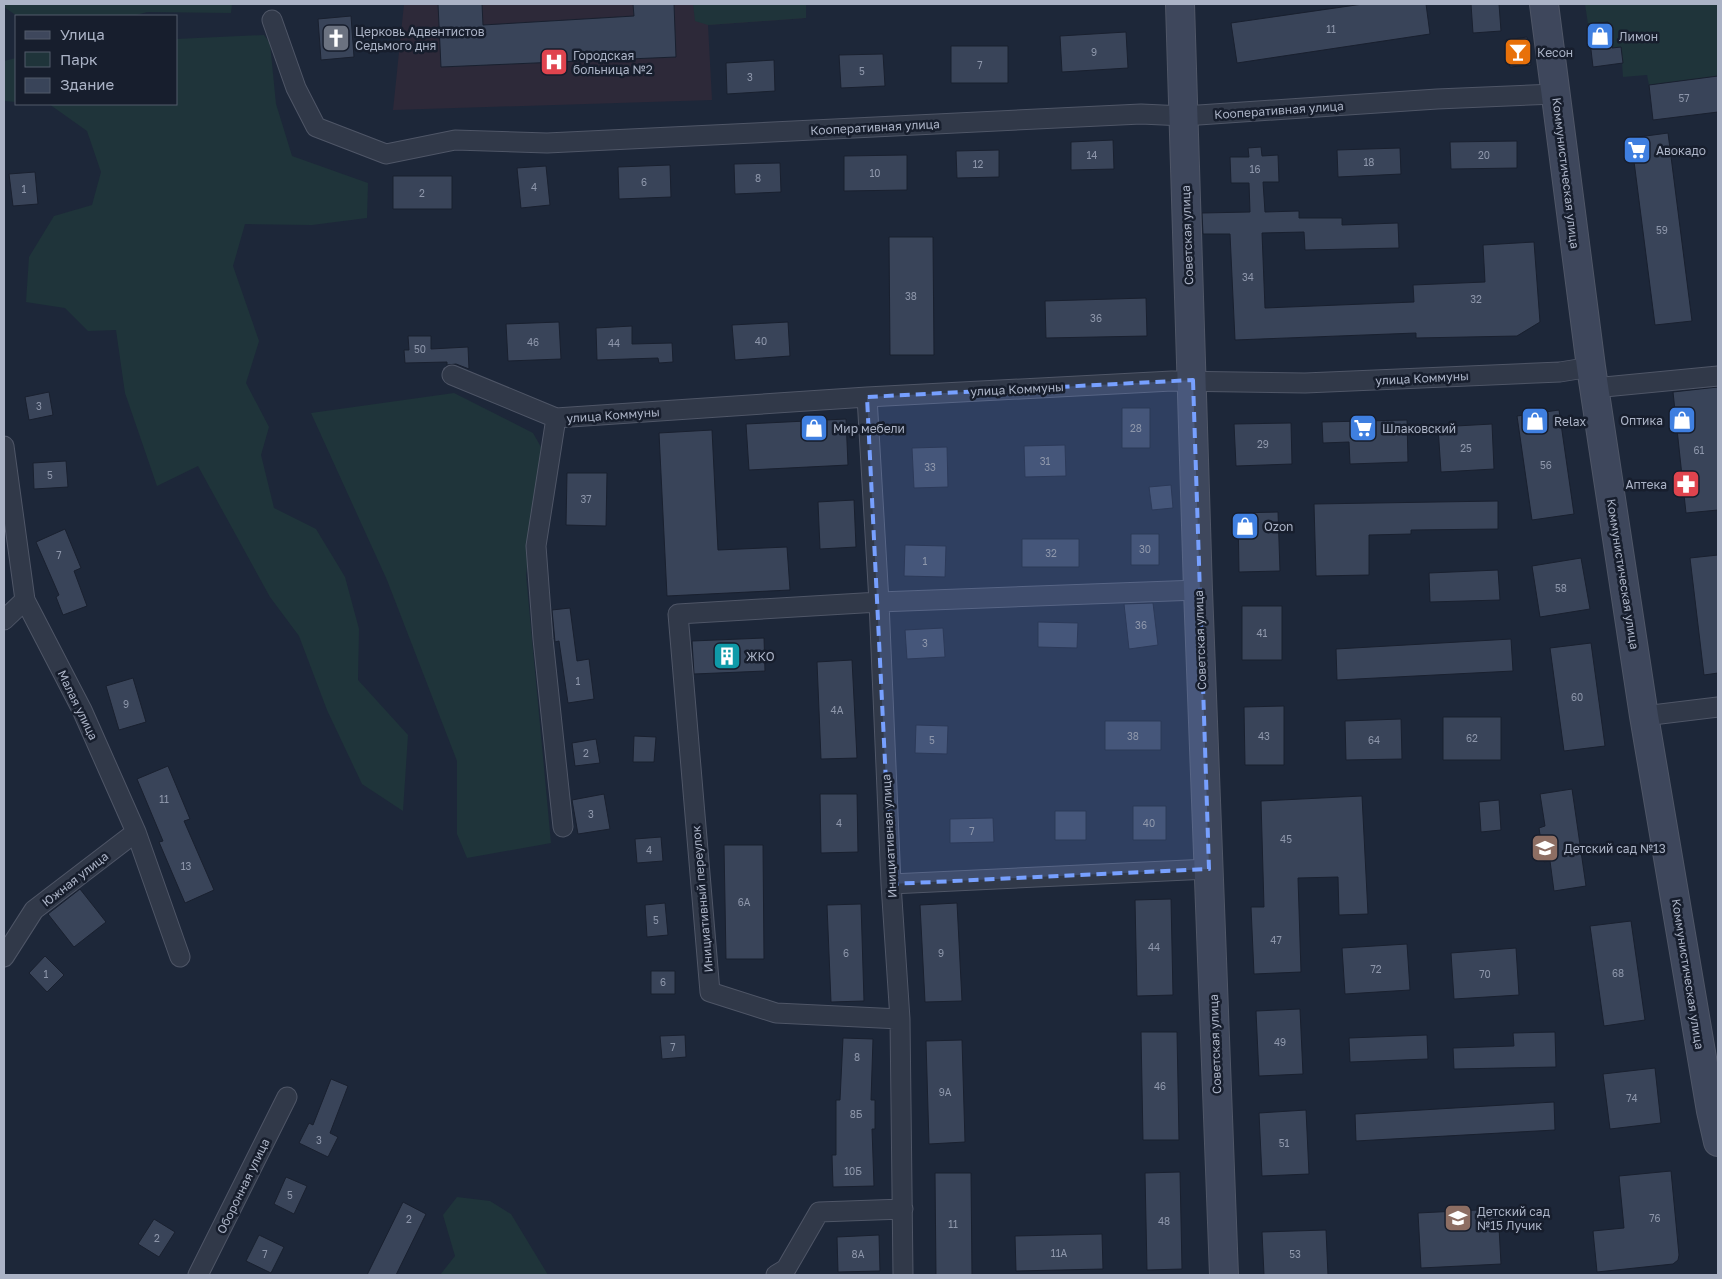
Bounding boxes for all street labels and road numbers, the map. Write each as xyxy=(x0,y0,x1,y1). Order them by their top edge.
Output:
street label: Коммунистическая улица xyxy=(1549,96,1583,250)
street label: Кооперативная улица xyxy=(1214,98,1344,122)
street label: Кооперативная улица xyxy=(810,116,940,138)
street label: Советская улица xyxy=(1178,185,1196,285)
street label: улица Коммуны xyxy=(1375,368,1469,388)
street label: улица Коммуны xyxy=(970,379,1064,399)
street label: улица Коммуны xyxy=(566,404,660,426)
street label: Коммунистическая улица xyxy=(1604,498,1642,650)
street label: Советская улица xyxy=(1191,590,1209,690)
street label: Малая улица xyxy=(55,668,101,742)
street label: Инициативная улица xyxy=(878,774,900,898)
street label: Инициативный переулок xyxy=(688,825,716,973)
street label: Южная улица xyxy=(39,848,111,910)
street label: Коммунистическая улица xyxy=(1669,898,1707,1050)
street label: Советская улица xyxy=(1206,994,1224,1094)
street label: Оборонная улица xyxy=(213,1136,273,1236)

